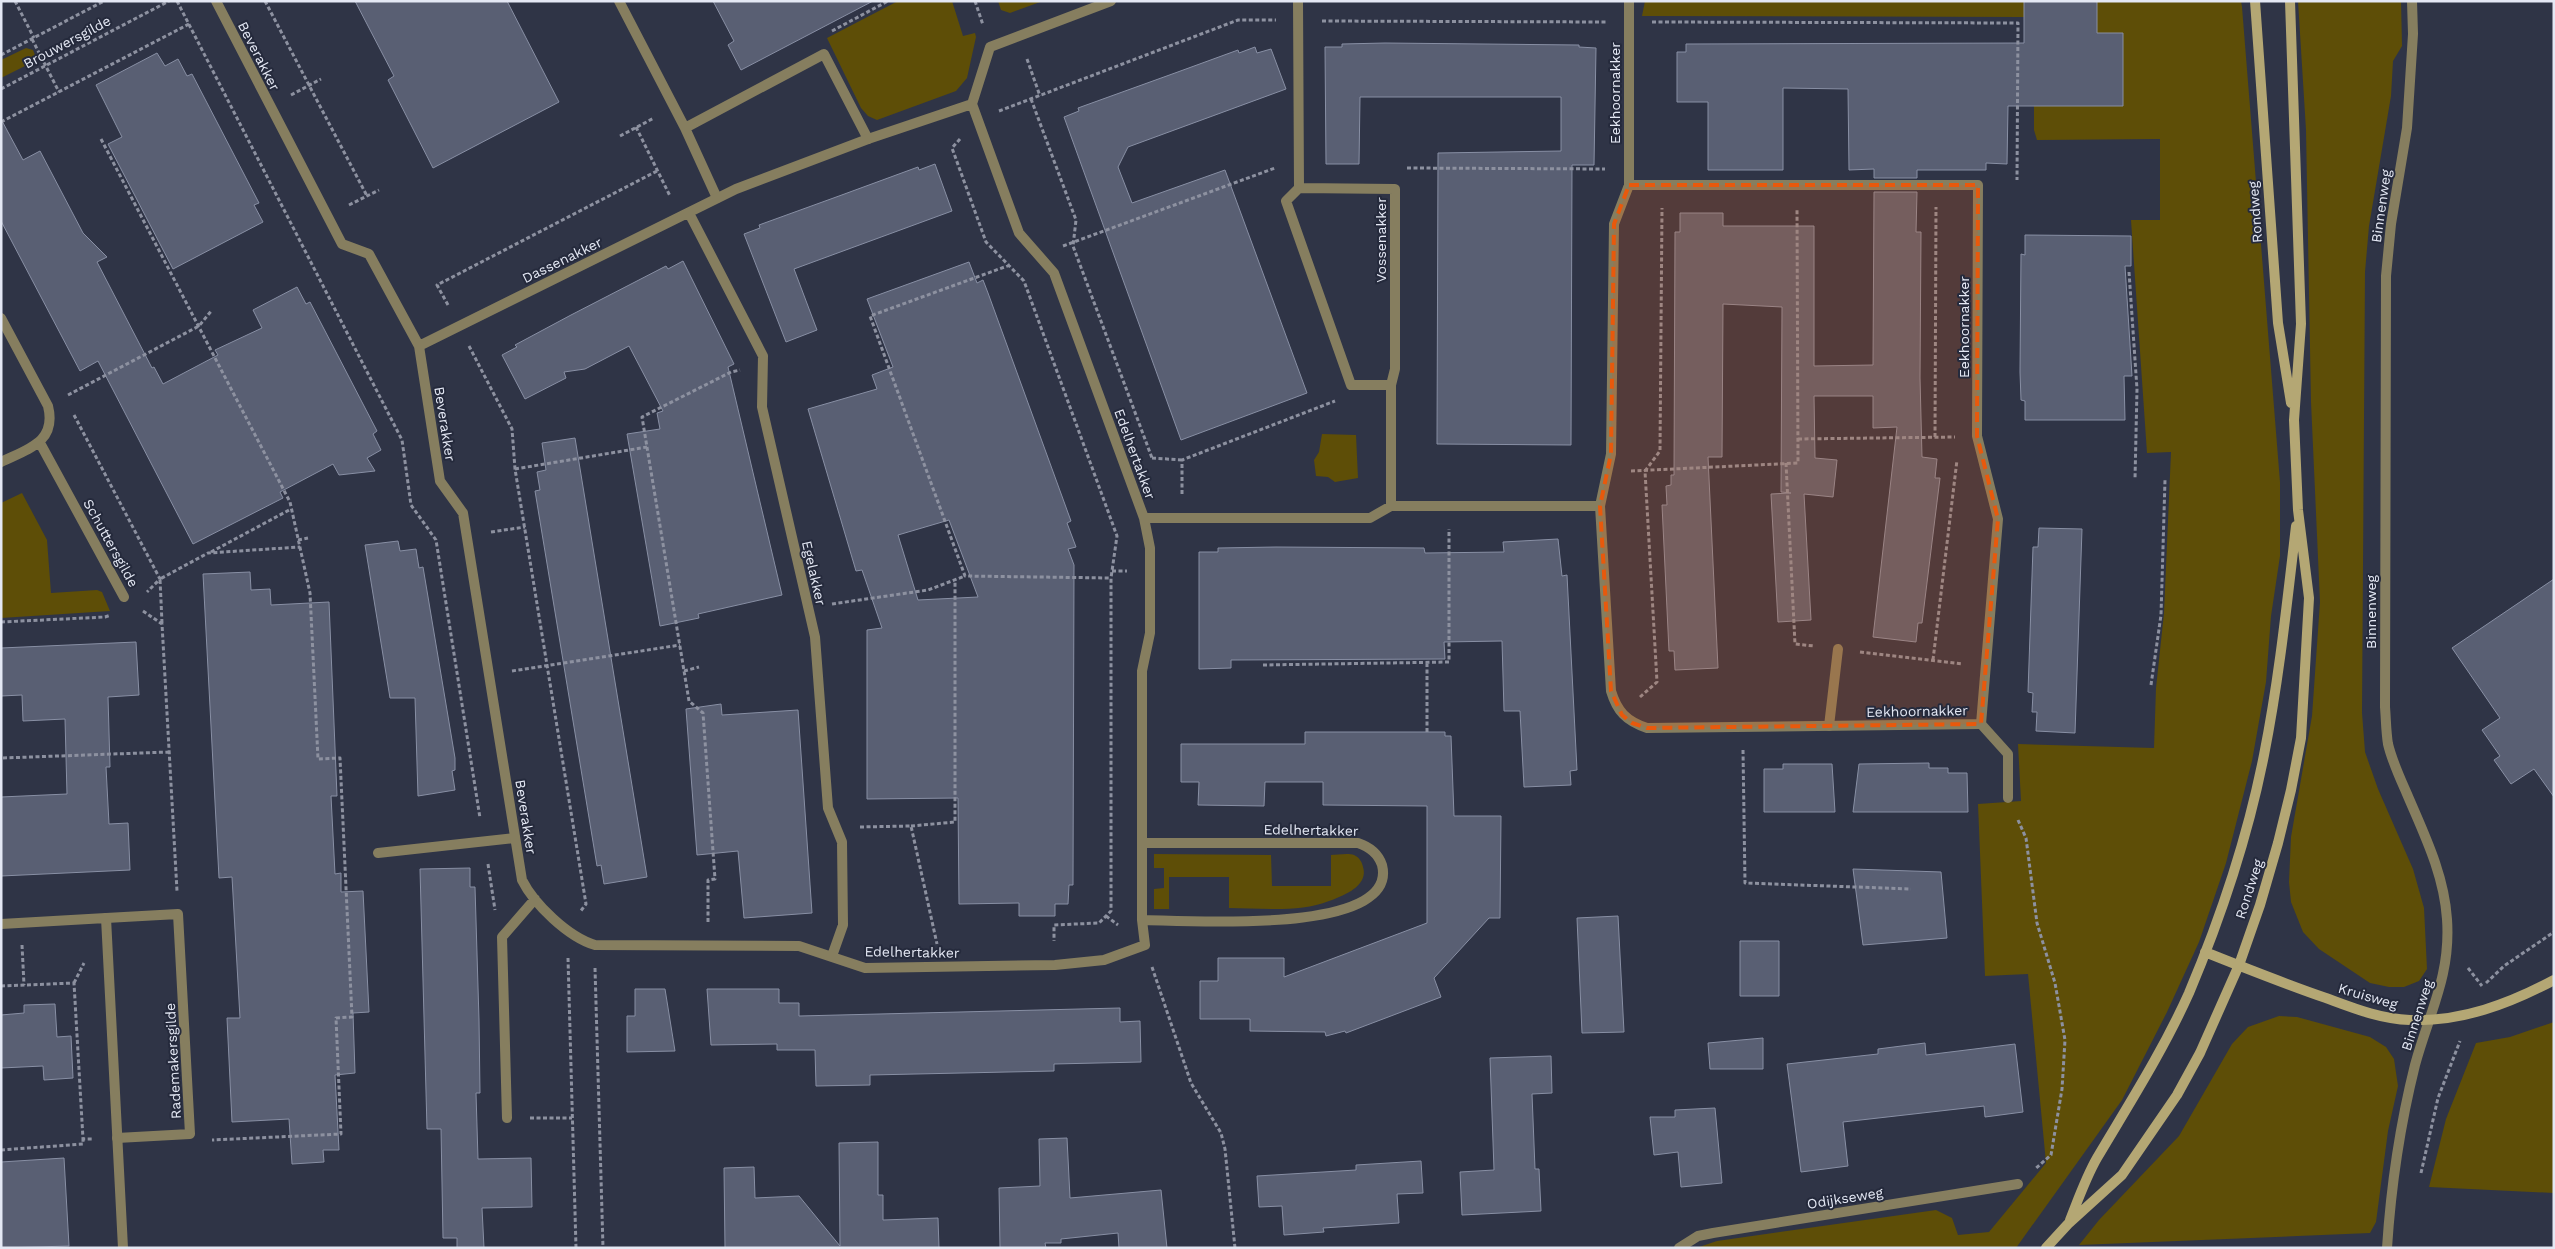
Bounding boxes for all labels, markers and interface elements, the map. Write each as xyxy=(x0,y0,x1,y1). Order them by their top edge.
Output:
street label: Brouwersgilde xyxy=(21,12,113,72)
street label: Beverakker xyxy=(235,19,283,93)
street label: Eekhoornakker xyxy=(1607,42,1623,144)
street label: Binnenweg xyxy=(2368,168,2394,244)
street label: Rondweg xyxy=(2245,180,2265,243)
street label: Vossenakker xyxy=(1373,197,1389,283)
street label: Dassenakker xyxy=(519,234,605,286)
street label: Eekhoornakker xyxy=(1956,276,1972,378)
street label: Beverakker xyxy=(431,386,459,463)
street label: Edelhertakker xyxy=(1111,407,1159,502)
street label: Schuttersgilde xyxy=(80,496,142,590)
street label: Egelakker xyxy=(799,539,829,607)
street label: Binnenweg xyxy=(2363,575,2379,649)
street label: Eekhoornakker xyxy=(1866,702,1968,720)
street label: Beverakker xyxy=(512,779,540,856)
street label: Edelhertakker xyxy=(1263,821,1359,839)
street label: Rondweg xyxy=(2232,857,2266,921)
street label: Edelhertakker xyxy=(864,943,960,961)
street label: Binnenweg xyxy=(2398,977,2436,1053)
street label: Kruisweg xyxy=(2336,980,2400,1012)
street label: Rademakersgilde xyxy=(162,1003,184,1119)
street label: Odijkseweg xyxy=(1806,1184,1885,1212)

